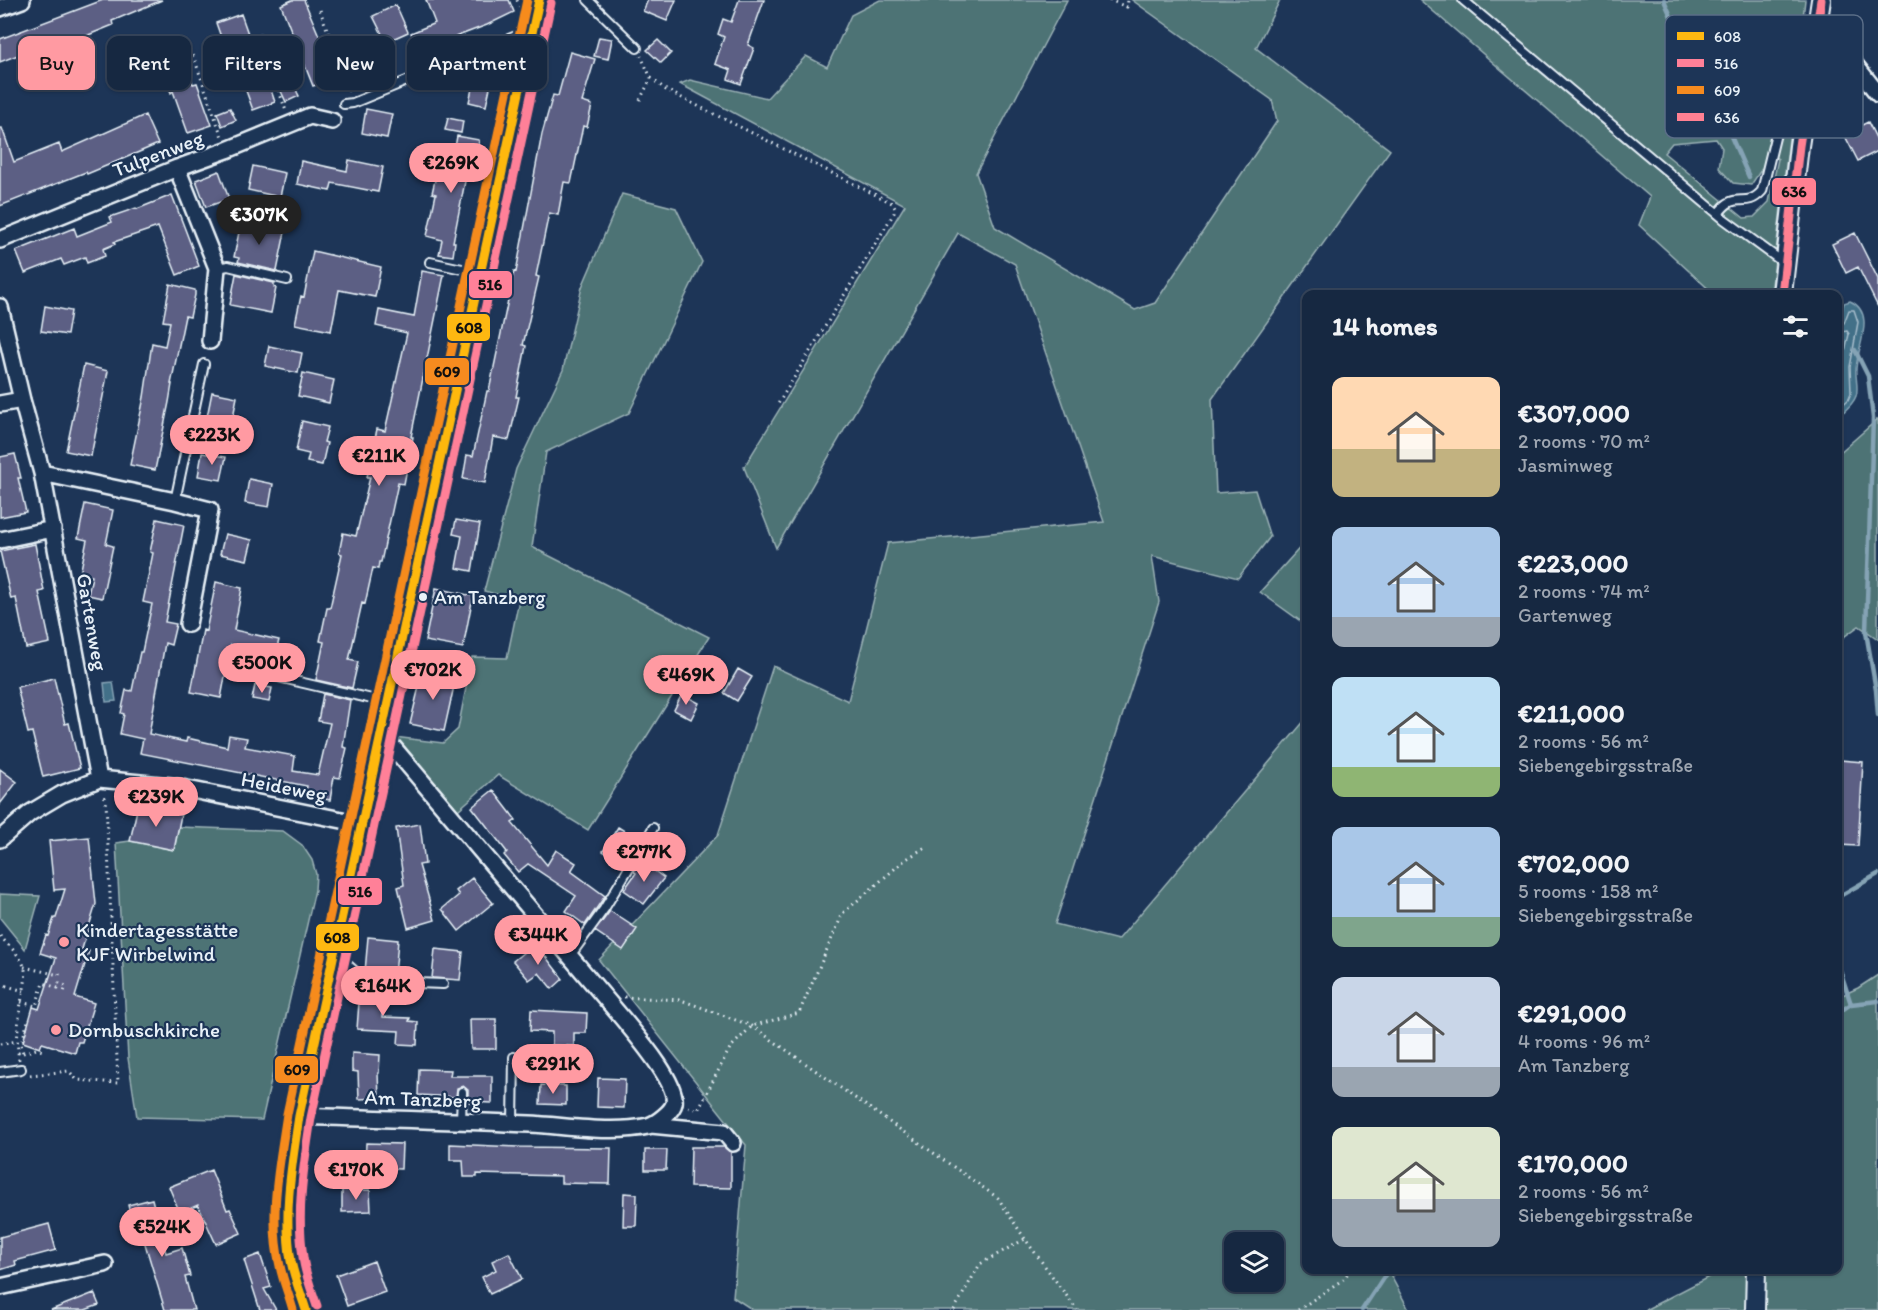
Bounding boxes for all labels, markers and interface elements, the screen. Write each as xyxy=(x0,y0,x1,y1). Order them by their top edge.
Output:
legend xyxy=(1665,15,1863,138)
text: 608 xyxy=(1714,27,1741,46)
chip: Buy xyxy=(18,36,95,90)
chip: Rent xyxy=(107,36,191,90)
chip: Filters xyxy=(203,36,303,90)
chip: New xyxy=(315,36,395,90)
chip: Apartment xyxy=(407,36,547,90)
text: 516 xyxy=(1714,54,1738,73)
text: 609 xyxy=(1714,81,1741,100)
text: 636 xyxy=(1714,108,1740,127)
street label: Tulpenweg xyxy=(109,125,207,182)
pin: €269K xyxy=(409,143,493,194)
text: €269K xyxy=(423,150,479,174)
line badge: 636 xyxy=(1771,177,1817,206)
text: 636 xyxy=(1781,182,1807,201)
pin: €307K xyxy=(217,195,301,246)
text: €307K xyxy=(230,202,288,226)
line badge: 516 xyxy=(468,270,513,299)
text: 516 xyxy=(478,275,503,294)
text: 14 homes xyxy=(1332,310,1438,342)
icon: filters xyxy=(1779,310,1812,343)
line badge: 608 xyxy=(446,313,491,342)
text: 608 xyxy=(455,318,483,337)
line badge: 609 xyxy=(424,357,470,386)
text: 609 xyxy=(434,362,460,381)
text: €307,000 xyxy=(1518,397,1630,429)
icon: home xyxy=(1380,401,1452,473)
pin: €223K xyxy=(170,415,254,466)
text: €223K xyxy=(184,422,240,446)
text: 2 rooms · 70 m² xyxy=(1518,429,1650,453)
pin: €211K xyxy=(337,436,421,487)
text: €211K xyxy=(352,443,406,467)
text: Jasminweg xyxy=(1518,453,1613,477)
text: €223,000 xyxy=(1518,547,1629,579)
icon: home xyxy=(1380,551,1452,623)
street label: Gartenweg xyxy=(72,571,113,673)
text: 2 rooms · 74 m² xyxy=(1518,579,1650,603)
place label: Am Tanzberg xyxy=(434,585,546,609)
marker: Am Tanzberg xyxy=(417,591,429,603)
text: Gartenweg xyxy=(1518,603,1612,627)
pin: €500K xyxy=(220,643,304,694)
text: €500K xyxy=(232,650,292,674)
pin: €702K xyxy=(391,650,475,701)
pin: €469K xyxy=(644,655,728,706)
text: €702K xyxy=(405,657,461,681)
text: €469K xyxy=(657,662,715,686)
text: €211,000 xyxy=(1518,697,1625,729)
icon: home xyxy=(1380,701,1452,773)
text: 2 rooms · 56 m² xyxy=(1518,729,1649,753)
text: Siebengebirgsstraße xyxy=(1518,753,1693,777)
street label: Heideweg xyxy=(239,766,329,807)
pin: €239K xyxy=(114,777,198,828)
text: €239K xyxy=(128,784,184,808)
pin: €277K xyxy=(602,832,686,883)
text: €277K xyxy=(617,839,671,863)
text: €702,000 xyxy=(1518,847,1630,879)
icon: home xyxy=(1380,851,1452,923)
line badge: 516 xyxy=(337,877,383,906)
text: 5 rooms · 158 m² xyxy=(1518,879,1659,903)
text: 516 xyxy=(348,882,373,901)
text: Siebengebirgsstraße xyxy=(1518,903,1693,927)
pin: €344K xyxy=(496,915,580,966)
place label: Kindertagesstätte KJF Wirbelwind xyxy=(76,917,238,966)
text: €344K xyxy=(508,922,568,946)
line badge: 608 xyxy=(315,923,360,952)
text: 608 xyxy=(323,928,351,947)
marker: Kindertagesstätte KJF Wirbelwind xyxy=(57,935,71,949)
pin: €164K xyxy=(341,966,425,1017)
text: €164K xyxy=(355,973,411,997)
text: €291,000 xyxy=(1518,997,1626,1029)
icon: home xyxy=(1380,1001,1452,1073)
place label: Dornbuschkirche xyxy=(68,1017,220,1042)
marker: Dornbuschkirche xyxy=(49,1023,63,1037)
text: 4 rooms · 96 m² xyxy=(1518,1029,1650,1053)
pin: €291K xyxy=(511,1044,595,1095)
text: €291K xyxy=(526,1051,580,1075)
text: Am Tanzberg xyxy=(1518,1053,1629,1077)
line badge: 609 xyxy=(274,1055,319,1084)
text: 609 xyxy=(284,1060,310,1079)
street label: Am Tanzberg xyxy=(364,1084,482,1113)
text: €170,000 xyxy=(1518,1147,1628,1179)
pin: €170K xyxy=(314,1150,398,1201)
icon: home xyxy=(1380,1151,1452,1223)
text: €170K xyxy=(328,1157,384,1181)
text: 2 rooms · 56 m² xyxy=(1518,1179,1649,1203)
text: Siebengebirgsstraße xyxy=(1518,1203,1693,1227)
pin: €524K xyxy=(120,1207,204,1258)
text: €524K xyxy=(133,1214,191,1238)
map controls xyxy=(1224,1232,1284,1292)
button: layers xyxy=(1224,1232,1284,1292)

